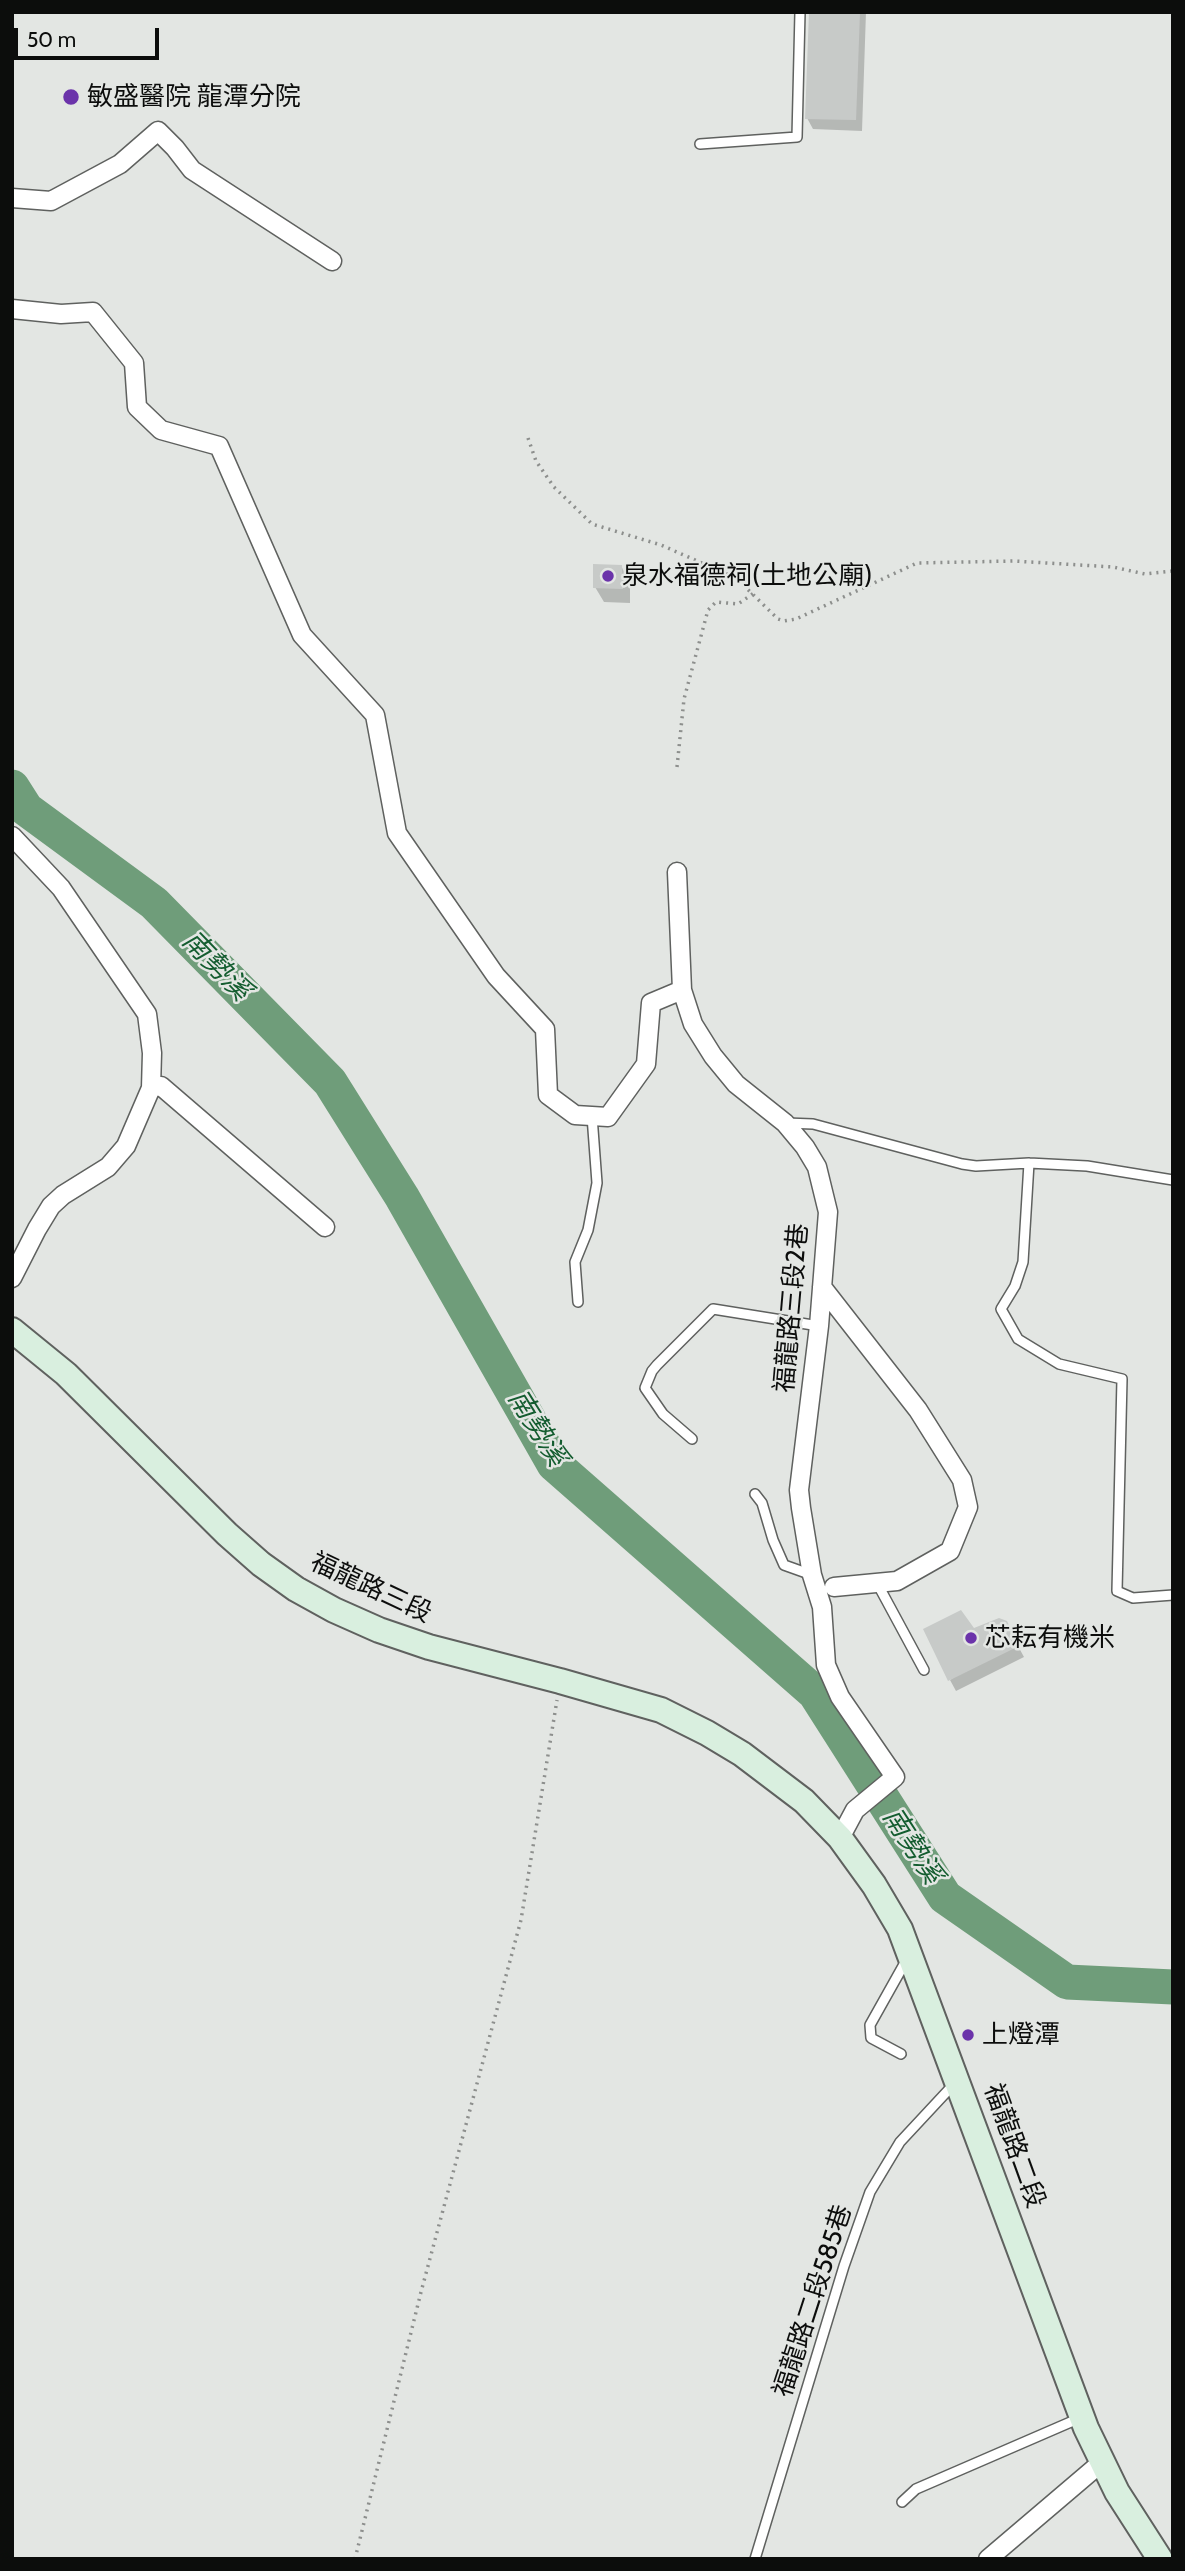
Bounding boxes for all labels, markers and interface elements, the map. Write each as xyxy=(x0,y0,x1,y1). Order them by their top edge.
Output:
scale bar xyxy=(18,14,163,58)
text: 50 m xyxy=(27,27,76,52)
place label: 敏盛醫院 龍潭分院 xyxy=(87,81,301,113)
marker: 敏盛醫院 龍潭分院 xyxy=(61,87,81,107)
place label: 泉水福德祠(土地公廟) xyxy=(622,560,872,592)
marker: 泉水福德祠(土地公廟) xyxy=(600,568,616,584)
water label: 南勢溪 xyxy=(175,924,257,1008)
street label: 福龍路三段2巷 xyxy=(769,1222,815,1394)
water label: 南勢溪 xyxy=(500,1383,574,1473)
street label: 福龍路三段 xyxy=(305,1546,437,1630)
place label: 芯耘有機米 xyxy=(985,1622,1115,1654)
marker: 芯耘有機米 xyxy=(963,1630,979,1646)
water label: 南勢溪 xyxy=(875,1802,949,1890)
place label: 上燈潭 xyxy=(982,2019,1060,2051)
marker: 上燈潭 xyxy=(960,2027,976,2043)
street label: 福龍路二段 xyxy=(977,2080,1051,2212)
street label: 福龍路二段585巷 xyxy=(767,2201,859,2401)

